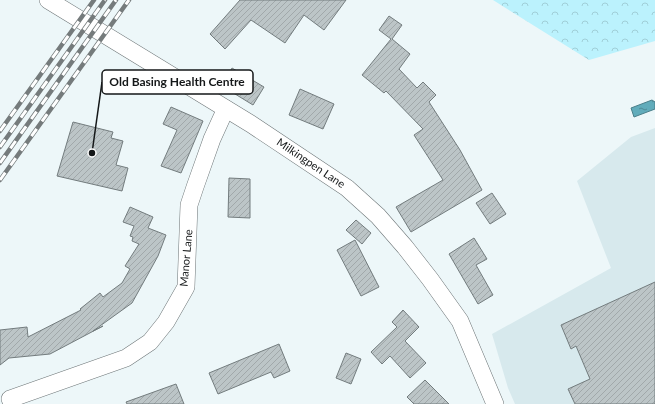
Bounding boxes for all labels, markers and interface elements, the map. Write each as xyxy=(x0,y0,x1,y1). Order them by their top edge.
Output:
callout: Old Basing Health Centre xyxy=(102,70,253,94)
text: Old Basing Health Centre xyxy=(109,74,245,89)
street label: Milkingpen Lane xyxy=(275,135,348,190)
street label: Manor Lane xyxy=(177,229,195,287)

